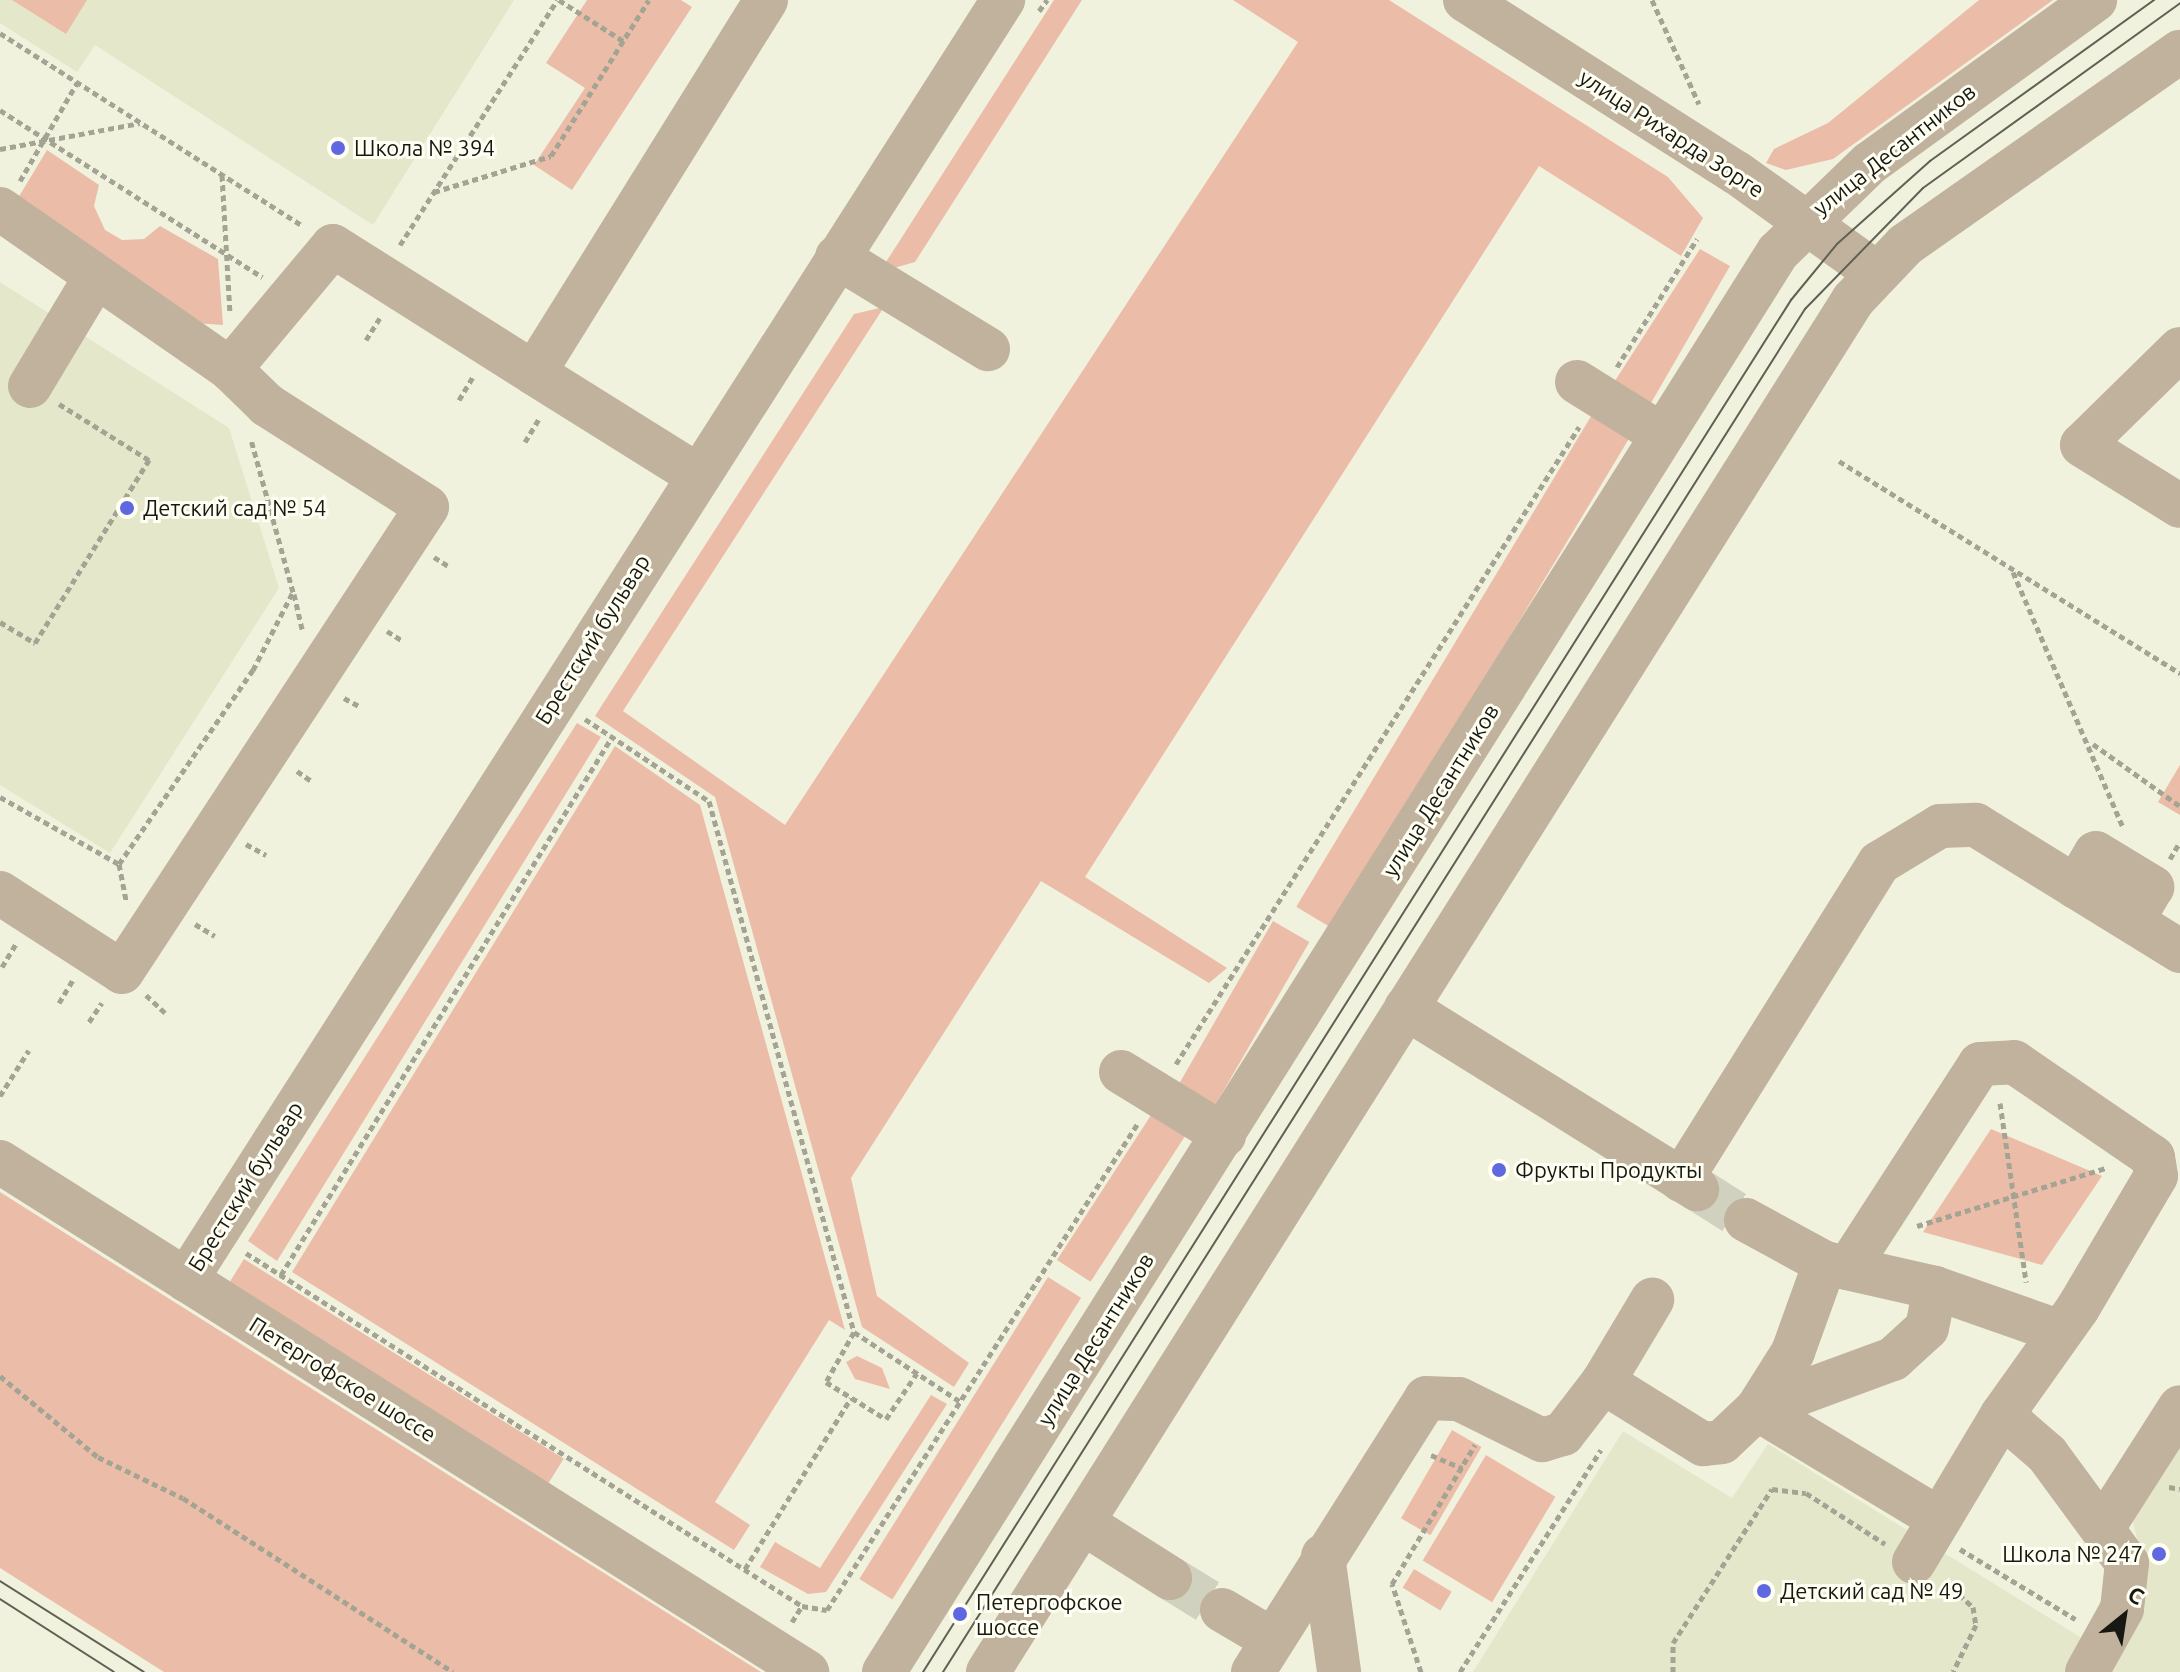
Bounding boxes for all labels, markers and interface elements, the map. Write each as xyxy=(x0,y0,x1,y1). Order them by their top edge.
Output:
street label: улица Рихарда Зорге xyxy=(1575,63,1769,203)
street label: улица Десантников xyxy=(1808,77,1980,221)
place label: Школа № 394 xyxy=(354,135,495,161)
marker: Школа № 394 xyxy=(329,139,347,157)
place label: Детский сад № 54 xyxy=(143,495,326,521)
marker: Детский сад № 54 xyxy=(118,499,136,517)
street label: Брестский бульвар xyxy=(529,549,655,729)
street label: улица Десантников xyxy=(1376,699,1504,881)
street label: Брестский бульвар xyxy=(182,1096,308,1276)
place label: Фрукты Продукты xyxy=(1515,1157,1702,1183)
marker: Фрукты Продукты xyxy=(1490,1161,1508,1179)
street label: улица Десантников xyxy=(1031,1248,1159,1430)
street label: Петергофское шоссе xyxy=(245,1311,441,1447)
place label: Школа № 247 xyxy=(2002,1541,2143,1567)
marker: Школа № 247 xyxy=(2150,1545,2168,1563)
north arrow xyxy=(2084,1576,2164,1656)
place label: Детский сад № 49 xyxy=(1780,1578,1963,1604)
text: С xyxy=(2124,1580,2149,1609)
marker: Детский сад № 49 xyxy=(1755,1582,1773,1600)
place label: Петергофское шоссе xyxy=(976,1588,1123,1640)
marker: Петергофское шоссе xyxy=(951,1605,969,1623)

